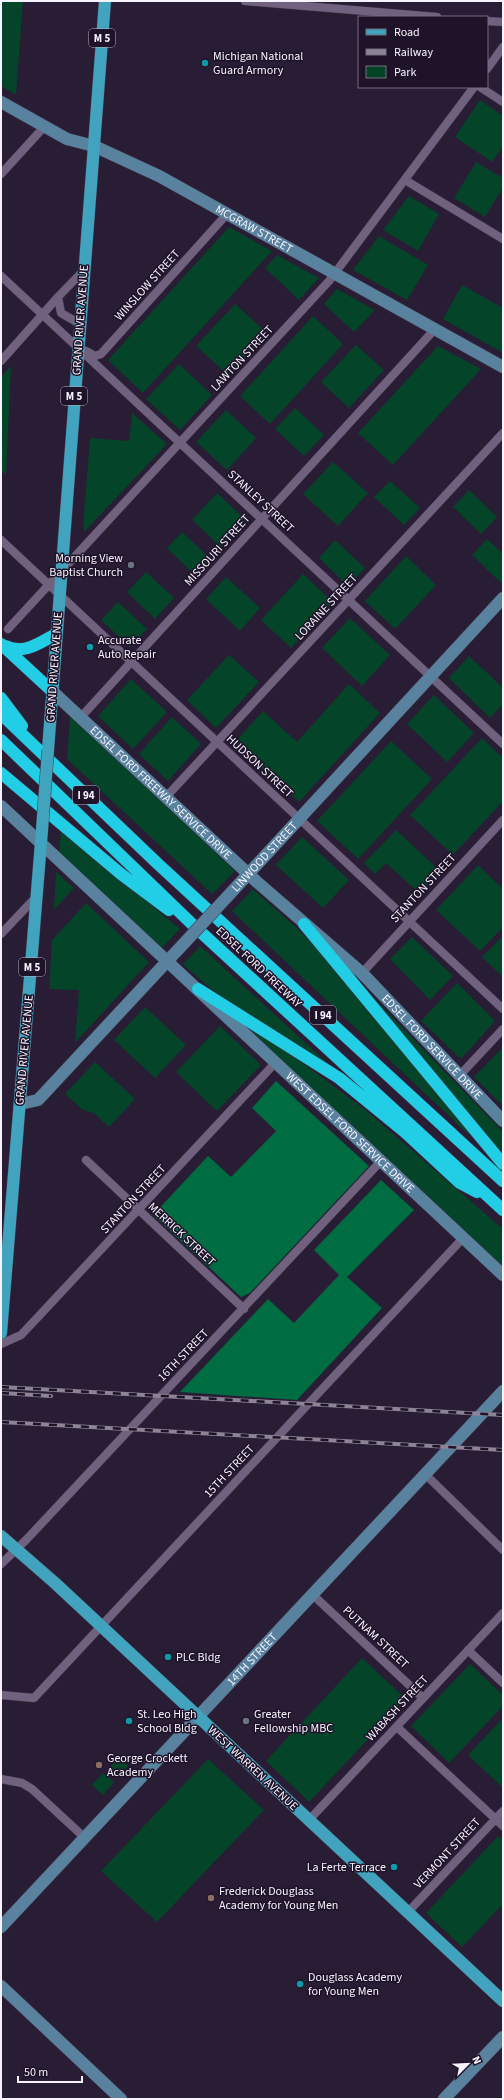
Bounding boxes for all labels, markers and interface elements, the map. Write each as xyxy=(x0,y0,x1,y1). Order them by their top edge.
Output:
legend xyxy=(358,16,488,88)
text: Road xyxy=(394,24,420,41)
road number: M 5 xyxy=(89,29,115,47)
text: Railway xyxy=(394,44,433,61)
place label: Michigan National Guard Armory xyxy=(213,48,303,79)
marker: Michigan National Guard Armory xyxy=(200,58,210,68)
text: Park xyxy=(394,64,416,81)
street label: MCGRAW STREET xyxy=(212,201,296,258)
street label: WINSLOW STREET xyxy=(111,246,184,325)
street label: GRAND RIVER AVENUE xyxy=(68,264,93,376)
street label: LAWTON STREET xyxy=(207,321,278,395)
road number: M 5 xyxy=(61,387,87,405)
street label: STANLEY STREET xyxy=(224,466,298,537)
street label: MISSOURI STREET xyxy=(181,510,255,590)
place label: Morning View Baptist Church xyxy=(49,550,123,581)
marker: Morning View Baptist Church xyxy=(126,560,136,570)
street label: LORAINE STREET xyxy=(291,570,362,644)
street label: GRAND RIVER AVENUE xyxy=(42,611,67,723)
place label: Accurate Auto Repair xyxy=(98,632,157,663)
marker: Accurate Auto Repair xyxy=(85,642,95,652)
street label: EDSEL FORD FREEWAY SERVICE DRIVE xyxy=(86,722,236,864)
street label: HUDSON STREET xyxy=(222,731,297,802)
road number: I 94 xyxy=(73,786,99,804)
street label: LINWOOD STREET xyxy=(228,818,302,896)
street label: STANTON STREET xyxy=(387,850,460,927)
street label: EDSEL FORD FREEWAY xyxy=(212,923,306,1012)
road number: M 5 xyxy=(19,958,45,976)
street label: EDSEL FORD SERVICE DRIVE xyxy=(378,991,486,1104)
street label: GRAND RIVER AVENUE xyxy=(11,994,38,1106)
road number: I 94 xyxy=(310,1006,336,1024)
street label: WEST EDSEL FORD SERVICE DRIVE xyxy=(282,1068,418,1197)
street label: STANTON STREET xyxy=(97,1161,170,1238)
street label: MERRICK STREET xyxy=(144,1199,220,1270)
street label: 16TH STREET xyxy=(154,1325,213,1385)
street label: 15TH STREET xyxy=(200,1441,259,1502)
street label: PUTNAM STREET xyxy=(339,1602,413,1673)
street label: 14TH STREET xyxy=(223,1629,282,1690)
place label: PLC Bldg xyxy=(176,1649,220,1666)
marker: PLC Bldg xyxy=(163,1652,173,1662)
street label: WABASH STREET xyxy=(362,1671,433,1745)
place label: St. Leo High School Bldg xyxy=(137,1706,197,1737)
place label: Greater Fellowship MBC xyxy=(254,1706,333,1737)
marker: St. Leo High School Bldg xyxy=(124,1716,134,1726)
marker: Greater Fellowship MBC xyxy=(241,1716,251,1726)
street label: WEST WARREN AVENUE xyxy=(204,1722,301,1815)
place label: George Crockett Academy xyxy=(107,1750,187,1781)
marker: George Crockett Academy xyxy=(94,1760,104,1770)
street label: VERMONT STREET xyxy=(410,1814,485,1892)
place label: La Ferte Terrace xyxy=(307,1859,386,1876)
marker: La Ferte Terrace xyxy=(389,1862,399,1872)
place label: Frederick Douglass Academy for Young Men xyxy=(219,1883,338,1914)
marker: Frederick Douglass Academy for Young Men xyxy=(206,1893,216,1903)
place label: Douglass Academy for Young Men xyxy=(308,1969,403,2000)
marker: Douglass Academy for Young Men xyxy=(295,1979,305,1989)
north arrow xyxy=(448,2044,488,2084)
text: N xyxy=(468,2054,485,2067)
scale bar xyxy=(18,2058,82,2084)
text: 50 m xyxy=(24,2064,48,2081)

